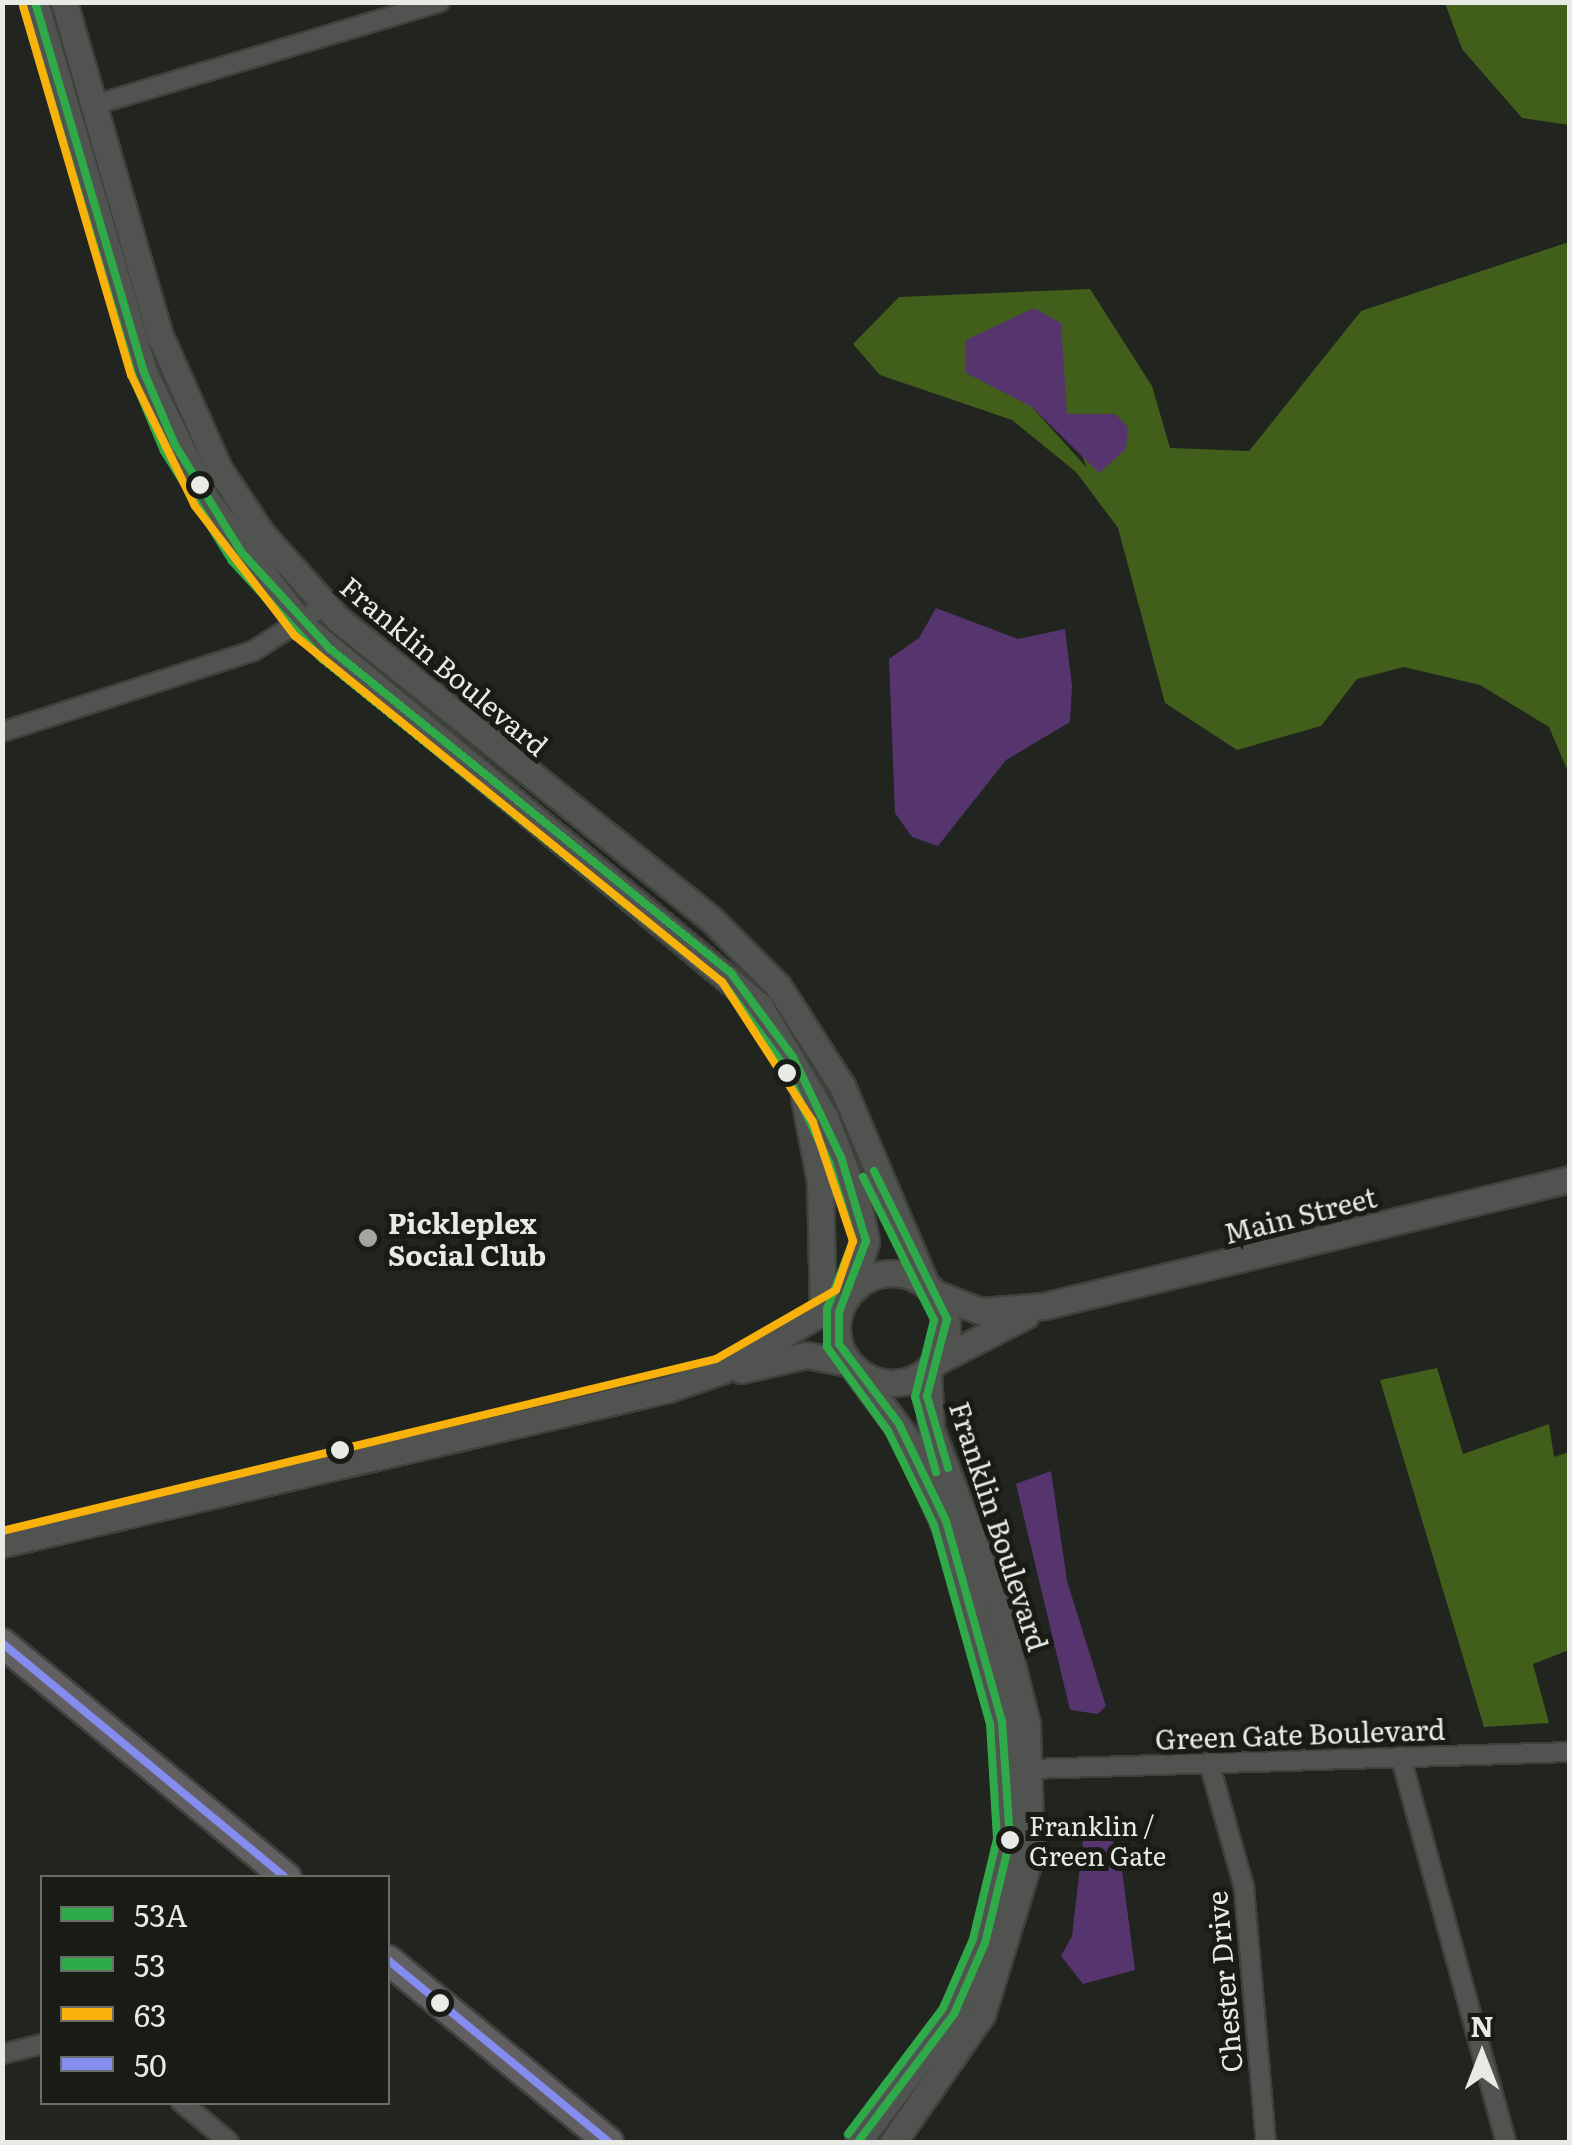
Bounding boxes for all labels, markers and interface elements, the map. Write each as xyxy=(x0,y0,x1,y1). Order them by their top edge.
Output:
unlabelled marker xyxy=(190,475,210,495)
street label: Franklin Boulevard xyxy=(335,569,555,761)
unlabelled marker xyxy=(777,1063,797,1083)
street label: Main Street xyxy=(1220,1179,1380,1249)
place label: Pickleplex Social Club xyxy=(388,1205,546,1271)
marker: Pickleplex Social Club xyxy=(357,1227,379,1249)
street label: Franklin Boulevard xyxy=(944,1397,1056,1655)
unlabelled marker xyxy=(330,1440,350,1460)
street label: Green Gate Boulevard xyxy=(1154,1711,1446,1755)
place label: Franklin / Green Gate xyxy=(1029,1809,1166,1870)
marker: Franklin / Green Gate xyxy=(1000,1830,1020,1850)
legend xyxy=(40,1875,390,2105)
street label: Chester Drive xyxy=(1198,1890,1248,2074)
text: 53A xyxy=(134,1892,188,1936)
text: 53 xyxy=(134,1942,166,1986)
text: 63 xyxy=(134,1992,166,2036)
unlabelled marker xyxy=(430,1993,450,2013)
text: N xyxy=(1470,2004,1494,2046)
north arrow xyxy=(1432,2005,1532,2105)
text: 50 xyxy=(134,2042,167,2086)

